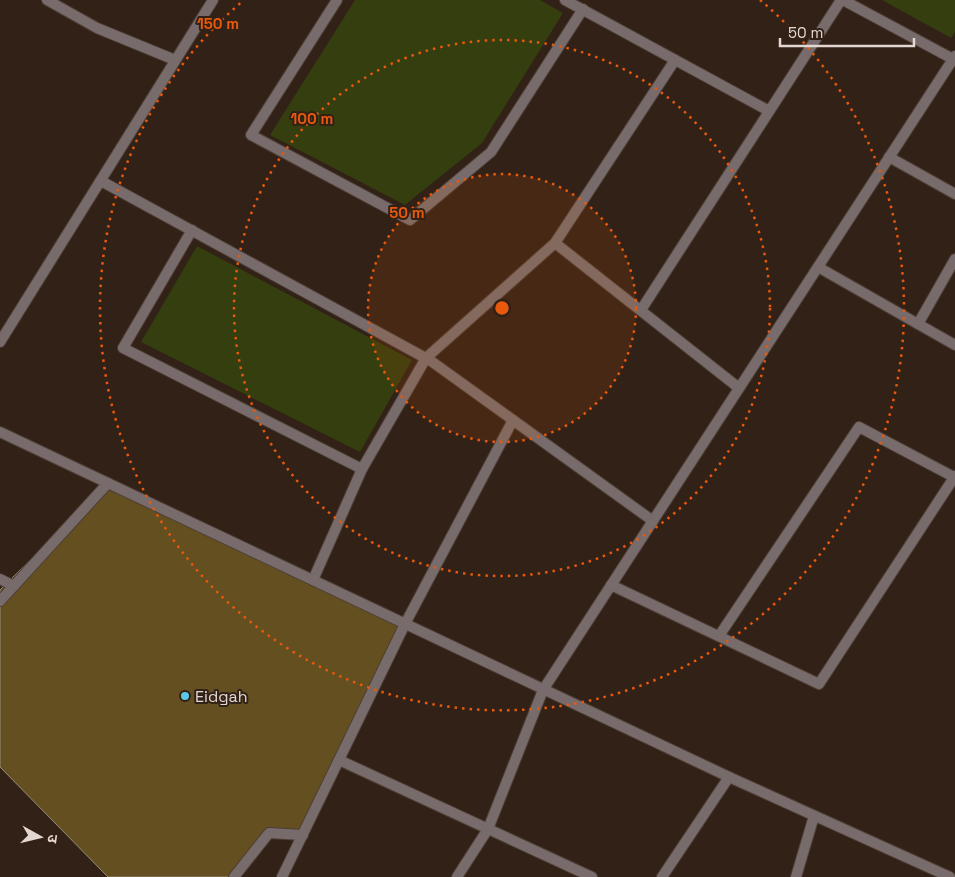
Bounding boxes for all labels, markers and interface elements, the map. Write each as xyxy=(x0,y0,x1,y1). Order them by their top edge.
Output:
text: 150 m xyxy=(197,14,239,33)
scale bar xyxy=(780,15,914,47)
text: 50 m xyxy=(788,23,823,42)
text: 100 m xyxy=(291,109,333,128)
text: 50 m xyxy=(389,203,425,222)
centre of rings xyxy=(493,299,511,317)
place label: Eidgah xyxy=(195,686,248,707)
marker: Eidgah xyxy=(179,690,191,702)
north arrow xyxy=(15,812,65,862)
text: उ xyxy=(43,833,62,845)

